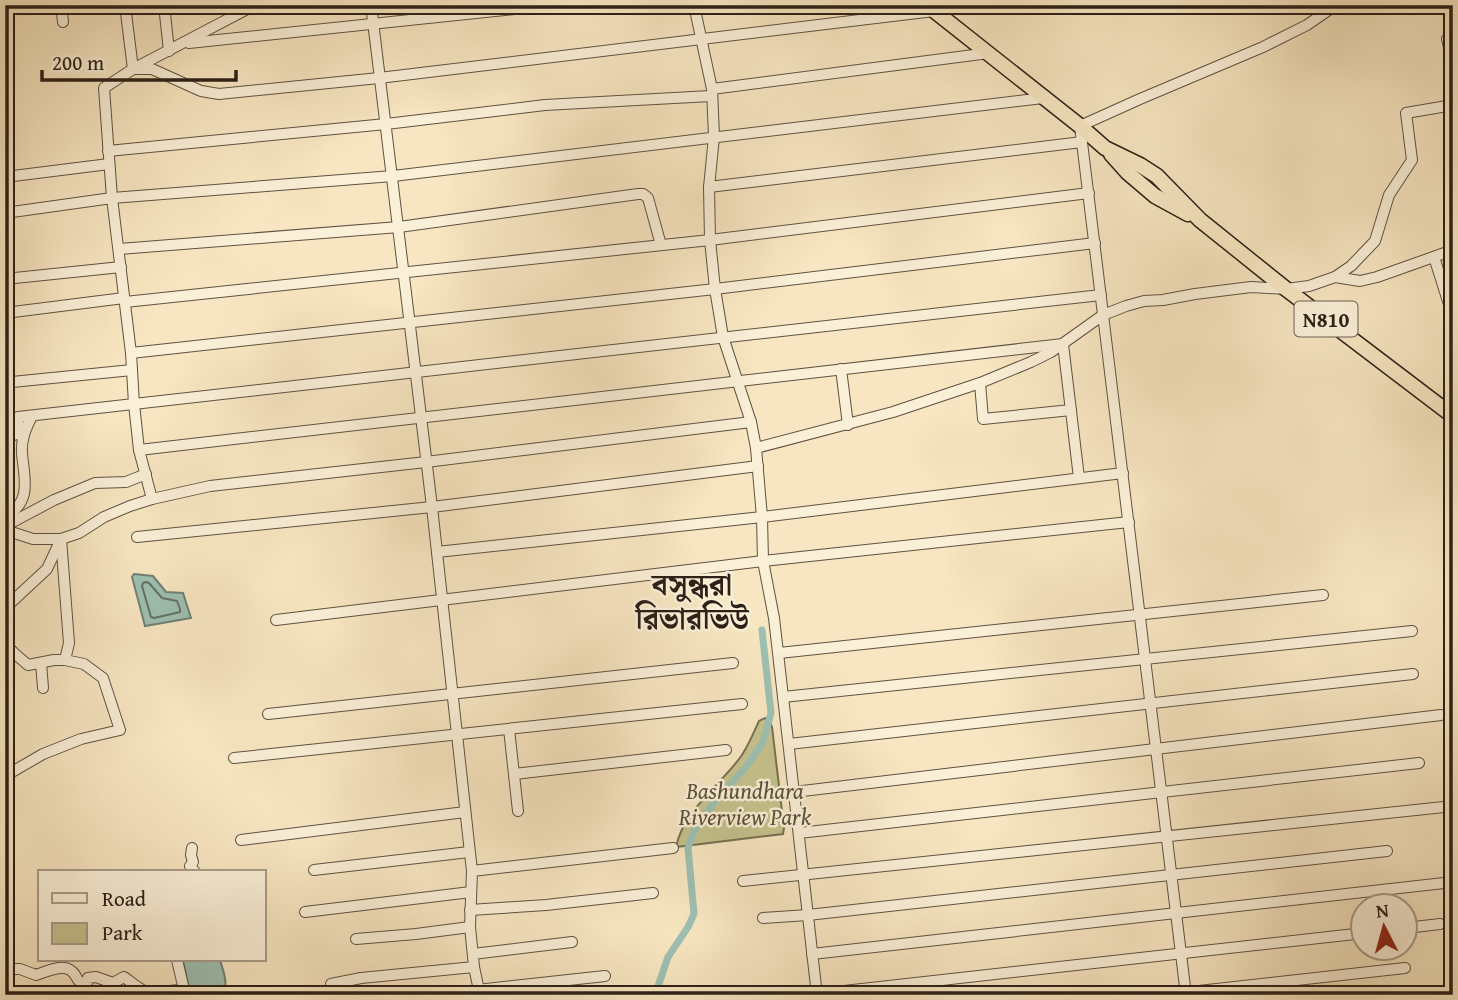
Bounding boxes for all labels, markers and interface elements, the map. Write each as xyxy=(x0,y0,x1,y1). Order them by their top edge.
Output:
scale bar xyxy=(42,38,236,82)
text: 200 m xyxy=(52,47,104,78)
road number: N810 xyxy=(1294,302,1358,336)
district label: বসুন্ধরা রিভারভিউ xyxy=(633,562,750,640)
park label: Bashundhara Riverview Park xyxy=(678,774,812,833)
legend xyxy=(38,870,266,962)
text: Road xyxy=(102,883,147,914)
north arrow xyxy=(1350,892,1420,962)
text: N xyxy=(1374,895,1390,925)
text: Park xyxy=(102,917,143,948)

